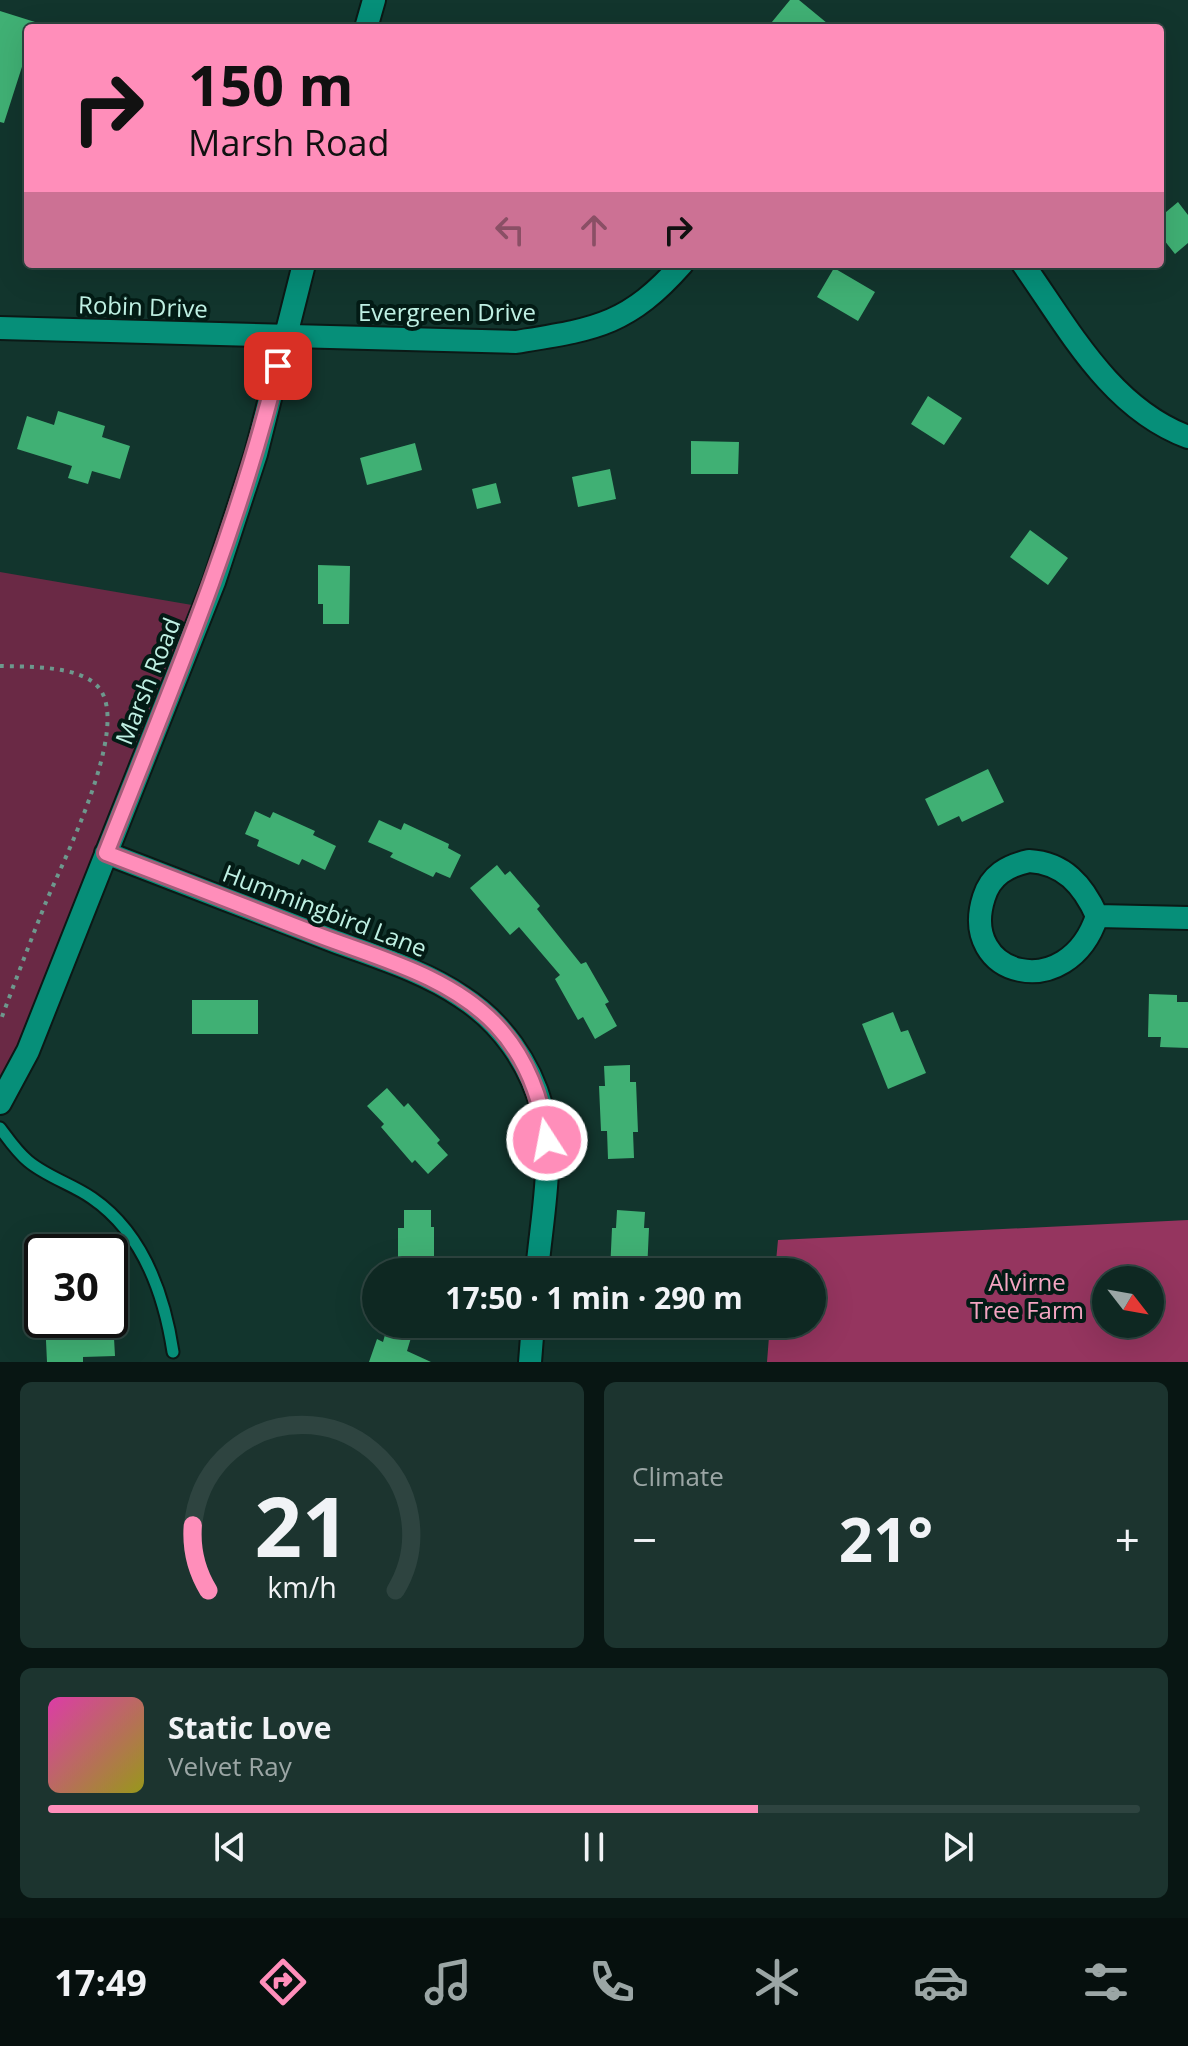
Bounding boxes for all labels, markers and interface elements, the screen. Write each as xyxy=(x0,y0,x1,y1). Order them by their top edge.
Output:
text: 150 m xyxy=(188,46,354,122)
icon: right xyxy=(56,56,160,160)
text: Marsh Road xyxy=(188,118,390,167)
icon: left xyxy=(488,208,532,252)
icon: ahead xyxy=(572,208,616,252)
icon: right xyxy=(656,208,700,252)
street label: Robin Drive xyxy=(78,287,208,325)
street label: Evergreen Drive xyxy=(358,295,536,328)
pin xyxy=(244,332,312,400)
icon: arrive xyxy=(256,344,300,388)
street label: Marsh Road xyxy=(107,613,187,749)
street label: Hummingbird Lane xyxy=(218,856,432,964)
position arrow xyxy=(505,1098,589,1182)
speed limit sign: 30 xyxy=(24,1234,128,1338)
park label: Alvirne Tree Farm xyxy=(970,1265,1084,1326)
north arrow xyxy=(1092,1266,1164,1338)
map controls xyxy=(1092,1266,1164,1338)
text: 17:50 · 1 min · 290 m xyxy=(445,1277,743,1318)
text: Climate xyxy=(632,1458,724,1494)
text: 21 xyxy=(254,1468,350,1581)
text: 21° xyxy=(839,1498,933,1580)
text: − xyxy=(632,1509,657,1569)
text: + xyxy=(1115,1509,1140,1569)
text: km/h xyxy=(267,1567,337,1606)
text: Static Love xyxy=(168,1707,331,1748)
text: Velvet Ray xyxy=(168,1748,292,1784)
icon: previous xyxy=(208,1825,252,1869)
icon: pause xyxy=(572,1825,616,1869)
icon: next xyxy=(936,1825,980,1869)
icon: directions xyxy=(255,1954,311,2010)
icon: music xyxy=(420,1954,476,2010)
icon: phone xyxy=(584,1954,640,2010)
icon: climate xyxy=(749,1954,805,2010)
icon: car xyxy=(913,1954,969,2010)
icon: filters xyxy=(1078,1954,1134,2010)
text: 17:49 xyxy=(54,1958,147,2007)

